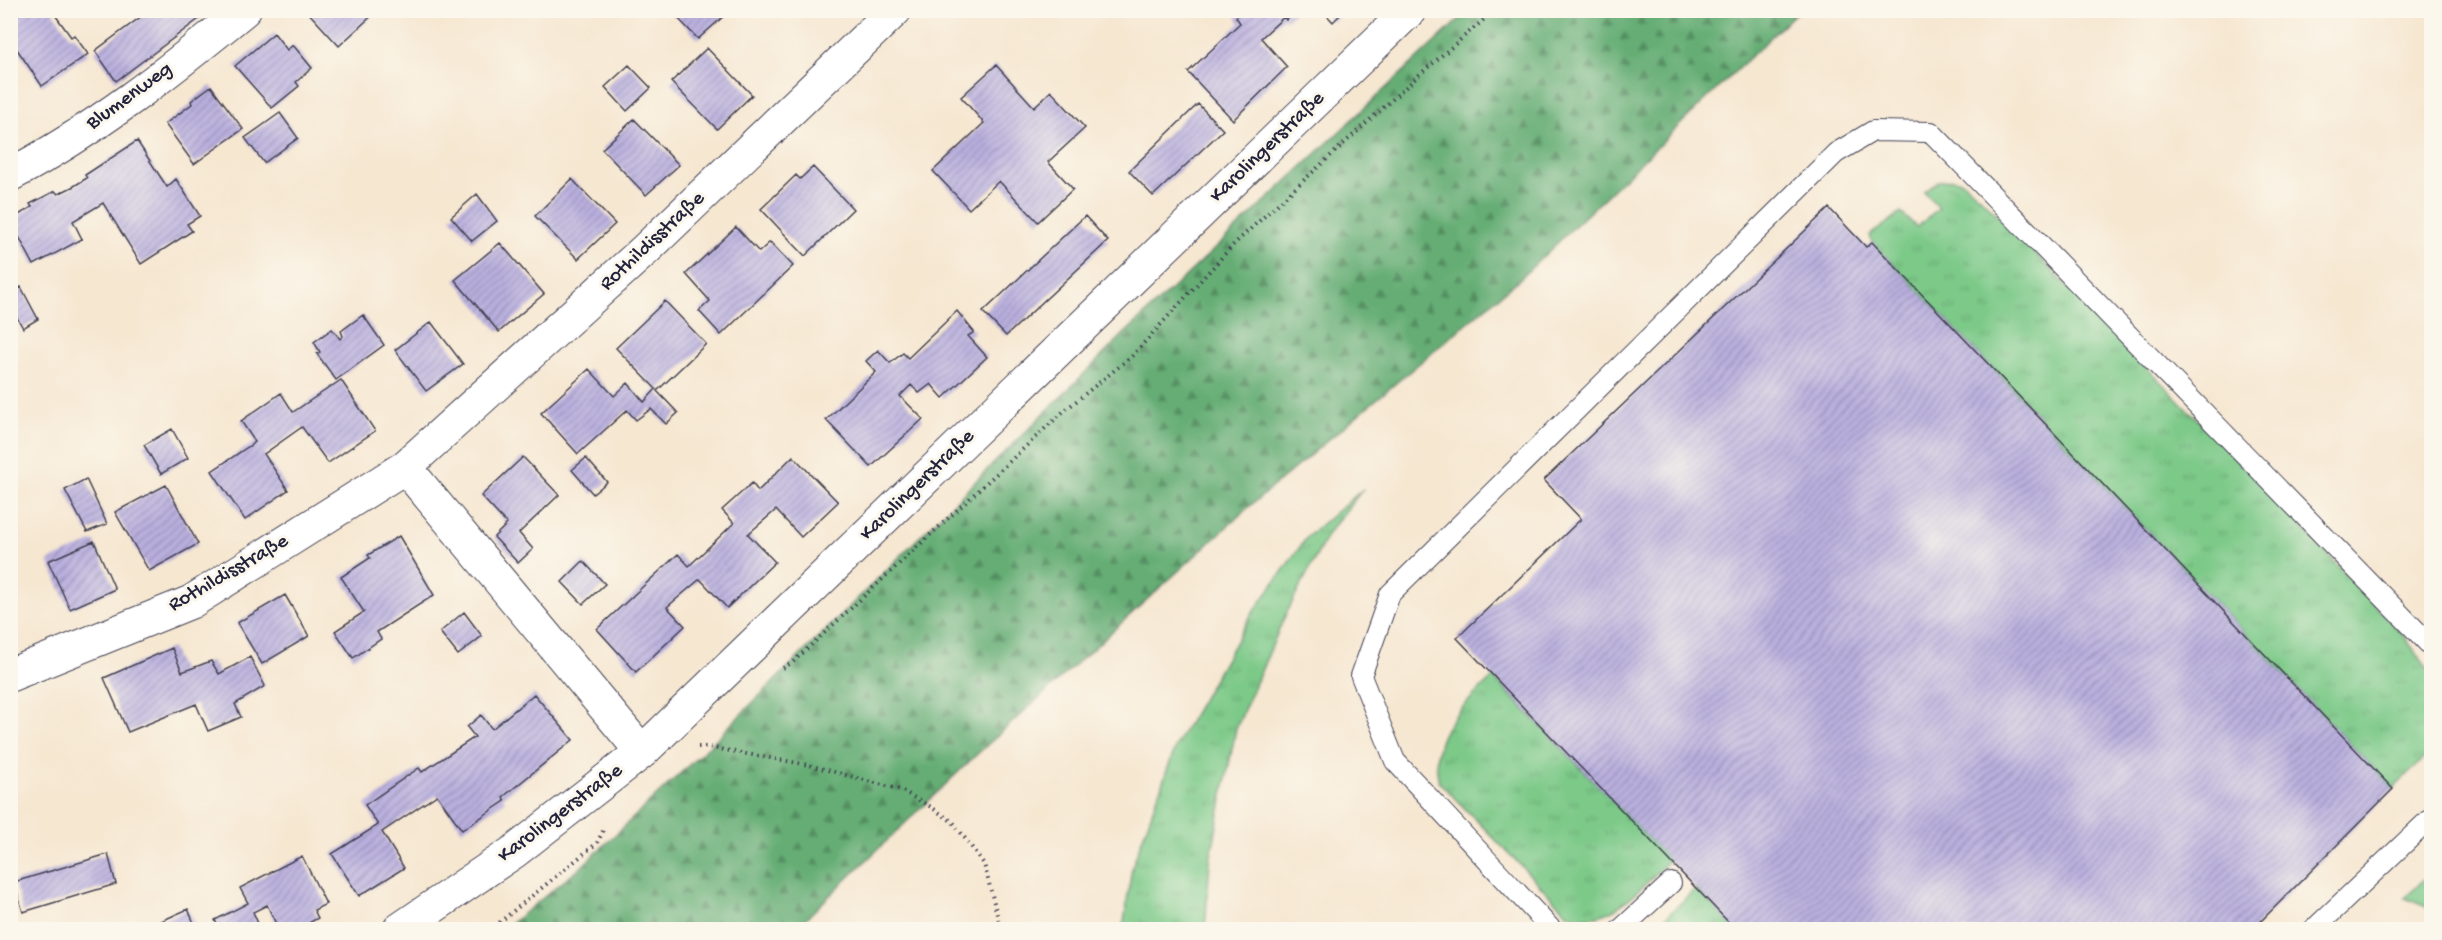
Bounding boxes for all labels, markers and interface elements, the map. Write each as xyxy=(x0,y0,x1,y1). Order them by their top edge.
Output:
street label: Blumenweg xyxy=(81,57,178,137)
street label: Karolingerstraße xyxy=(1205,86,1331,209)
street label: Rothildisstraße xyxy=(595,186,712,297)
street label: Karolingerstraße xyxy=(855,424,981,547)
street label: Rothildisstraße xyxy=(164,529,295,618)
street label: Karolingerstraße xyxy=(494,758,629,869)

